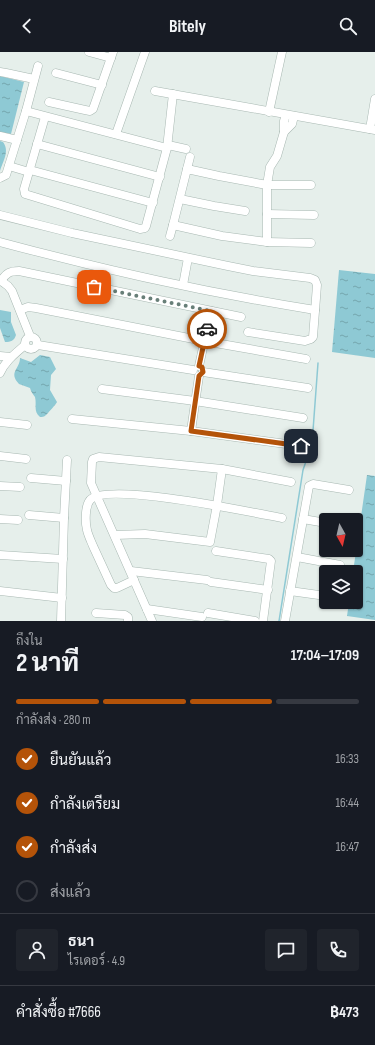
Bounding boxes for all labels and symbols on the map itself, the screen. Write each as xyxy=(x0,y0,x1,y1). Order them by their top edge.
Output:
pin xyxy=(77,270,111,304)
courier xyxy=(187,309,227,349)
pin xyxy=(284,429,318,463)
north arrow xyxy=(319,513,363,557)

